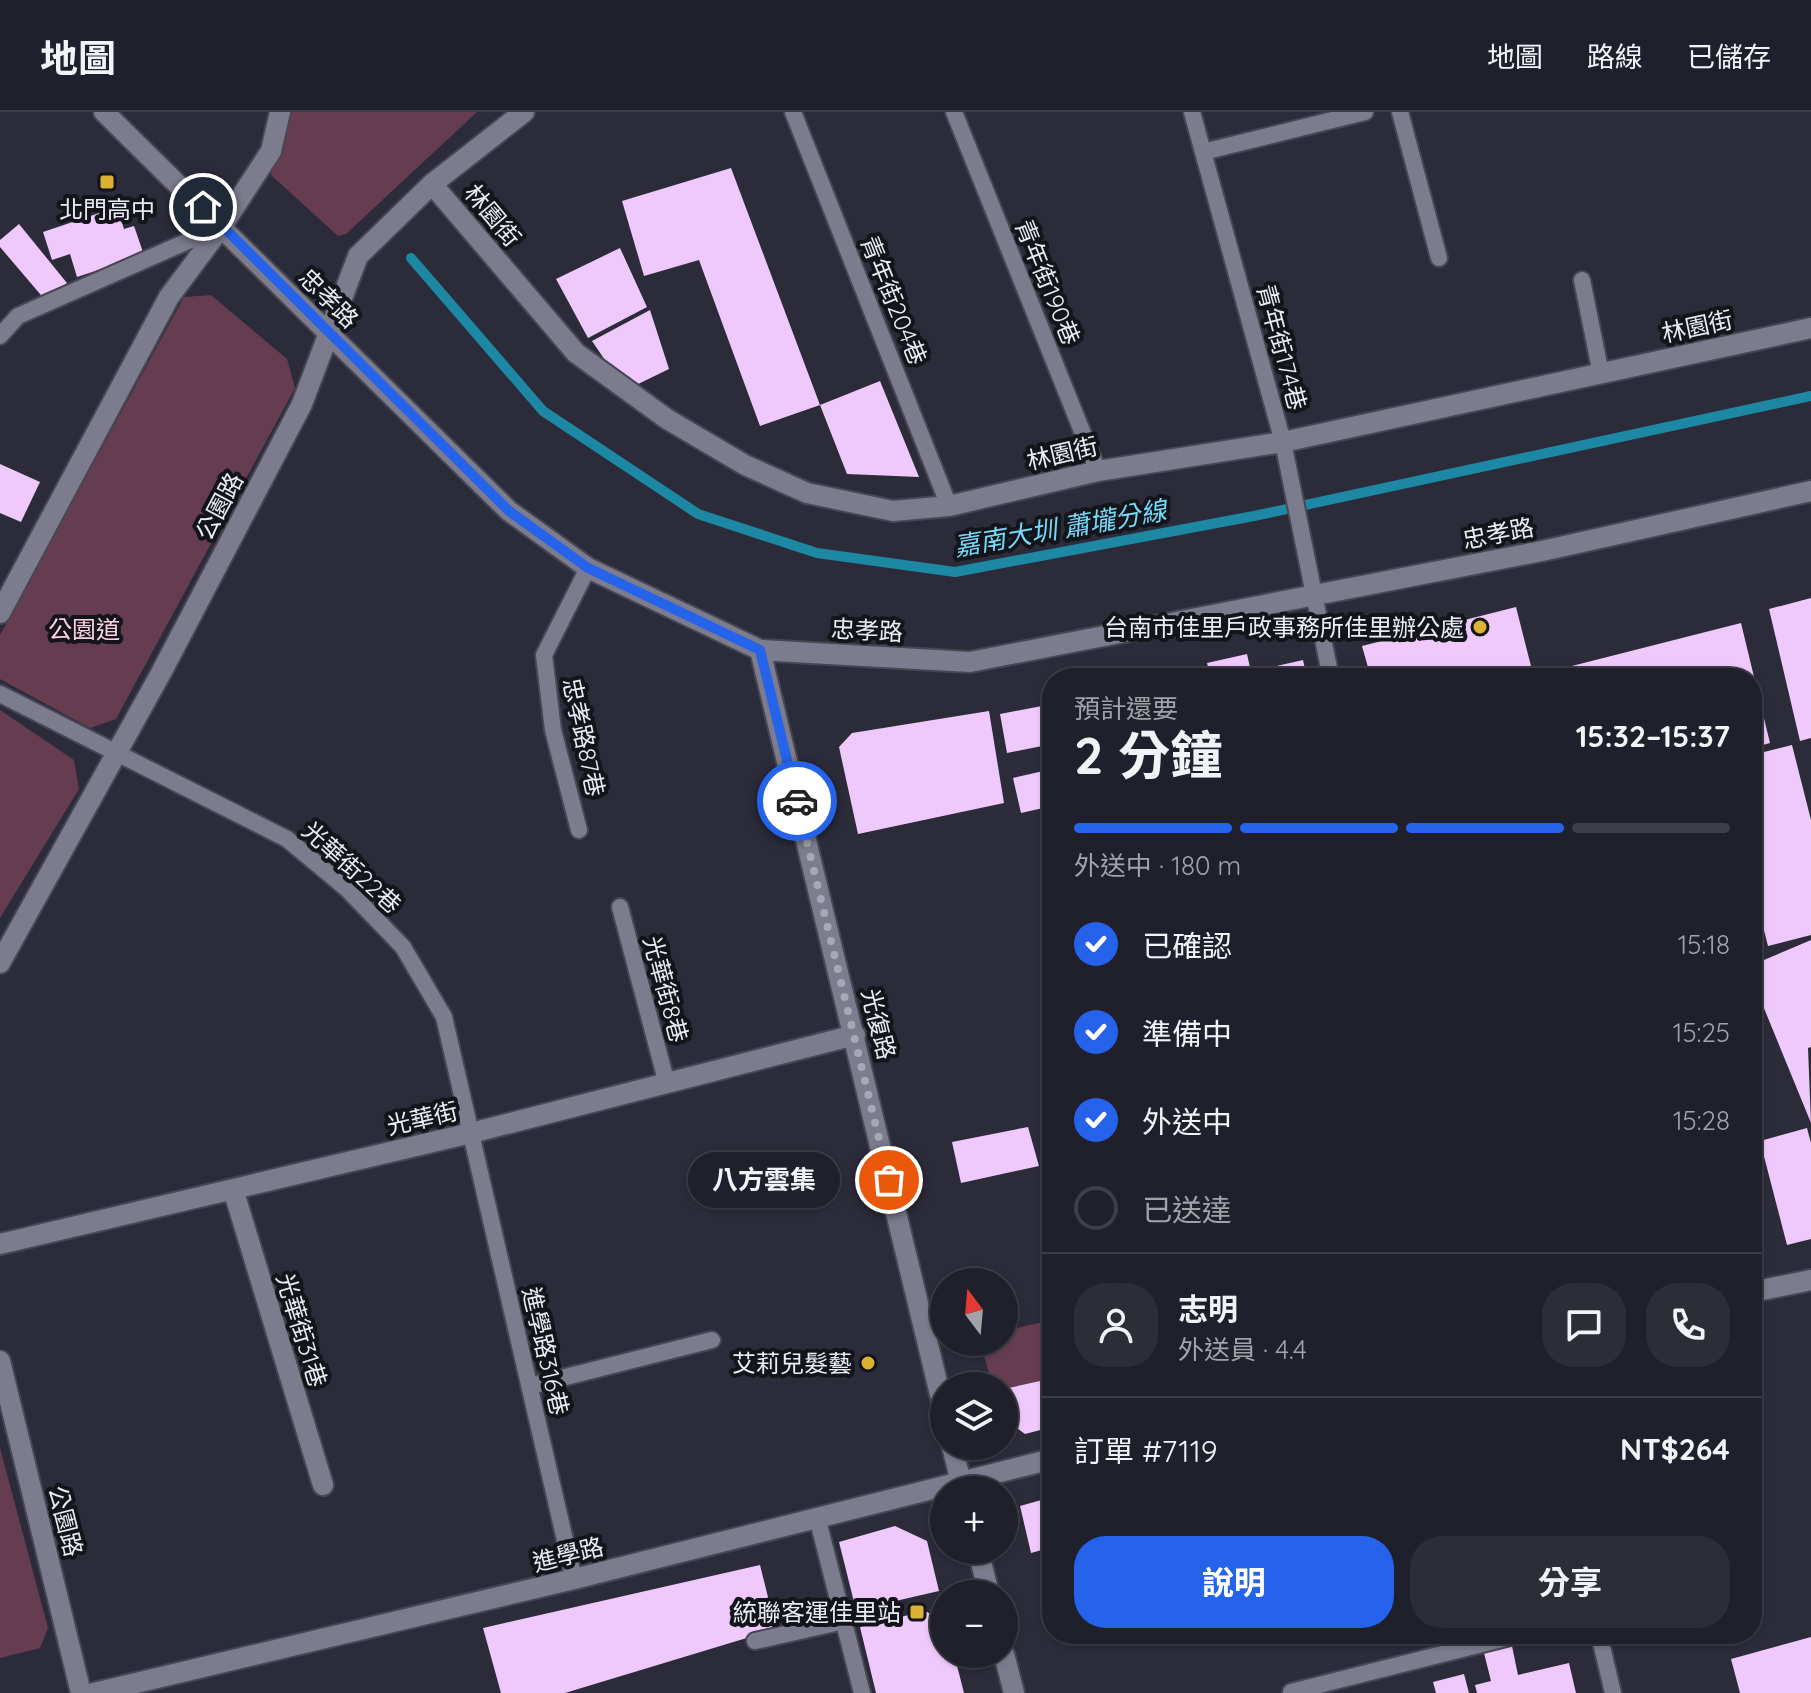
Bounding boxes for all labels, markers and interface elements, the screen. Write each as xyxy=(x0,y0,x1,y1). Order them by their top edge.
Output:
text: 地圖 xyxy=(40,34,116,82)
text: 地圖 xyxy=(1487,39,1543,74)
text: 路線 xyxy=(1587,39,1643,74)
text: 已儲存 xyxy=(1687,39,1771,74)
marker: 北門高中 xyxy=(98,173,116,191)
pin xyxy=(169,173,237,241)
street label: 林園街 xyxy=(458,178,528,252)
icon: home xyxy=(181,185,225,229)
place label: 北門高中 xyxy=(59,194,155,224)
street label: 青年街190巷 xyxy=(1009,215,1087,349)
street label: 青年街204巷 xyxy=(855,231,933,369)
street label: 忠孝路 xyxy=(293,262,365,334)
street label: 青年街174巷 xyxy=(1251,281,1313,413)
street label: 林園街 xyxy=(1659,304,1735,348)
street label: 林園街 xyxy=(1024,430,1100,476)
street label: 公園路 xyxy=(189,467,249,545)
water label: 嘉南大圳 蕭壠分線 xyxy=(951,493,1172,563)
street label: 忠孝路 xyxy=(1460,511,1536,555)
place label: 台南市佳里戶政事務所佳里辦公處 xyxy=(1104,612,1464,642)
street label: 忠孝路 xyxy=(830,613,904,647)
park label: 公園道 xyxy=(48,614,120,644)
marker: 台南市佳里戶政事務所佳里辦公處 xyxy=(1471,618,1489,636)
street label: 忠孝路87巷 xyxy=(557,675,611,799)
text: 預計還要 xyxy=(1074,692,1178,725)
text: 15:32–15:37 xyxy=(1576,717,1730,755)
text: 2 分鐘 xyxy=(1074,722,1222,787)
courier xyxy=(757,761,837,841)
icon: car xyxy=(775,779,819,823)
street label: 光華街22巷 xyxy=(296,815,408,919)
text: 外送中 · 180 m xyxy=(1074,849,1241,882)
icon: check xyxy=(1074,922,1118,966)
text: 已確認 xyxy=(1142,927,1232,965)
text: 15:18 xyxy=(1678,928,1730,961)
street label: 光華街8巷 xyxy=(637,932,695,1046)
street label: 光復路 xyxy=(856,985,902,1063)
icon: check xyxy=(1074,1010,1118,1054)
text: 準備中 xyxy=(1142,1015,1232,1053)
text: 15:25 xyxy=(1673,1016,1730,1049)
street label: 光華街 xyxy=(384,1095,460,1141)
icon: check xyxy=(1074,1098,1118,1142)
text: 外送中 xyxy=(1142,1103,1232,1141)
text: 15:28 xyxy=(1673,1104,1730,1137)
pin xyxy=(855,1146,923,1214)
callout: 八方雲集 xyxy=(689,1152,841,1208)
icon: bag xyxy=(867,1158,911,1202)
text: 八方雲集 xyxy=(712,1163,816,1196)
text: 已送達 xyxy=(1142,1191,1232,1229)
north arrow xyxy=(930,1268,1018,1356)
map controls xyxy=(930,1268,1018,1668)
street label: 光華街31巷 xyxy=(270,1269,334,1391)
button: person xyxy=(1074,1283,1158,1367)
button: chat xyxy=(1542,1283,1626,1367)
button: phone xyxy=(1646,1283,1730,1367)
street label: 進學路316巷 xyxy=(517,1284,575,1418)
text: 志明 xyxy=(1178,1290,1238,1328)
text: 外送員 · 4.4 xyxy=(1178,1333,1307,1366)
place label: 艾莉兒髮藝 xyxy=(732,1348,852,1378)
marker: 艾莉兒髮藝 xyxy=(859,1354,877,1372)
button: layers xyxy=(930,1372,1018,1460)
text: NT$264 xyxy=(1620,1430,1730,1468)
text: 訂單 #7119 xyxy=(1074,1432,1218,1470)
button: + xyxy=(930,1476,1018,1564)
street label: 公園路 xyxy=(43,1482,89,1560)
street label: 進學路 xyxy=(529,1531,607,1577)
button: 說明 xyxy=(1074,1536,1394,1628)
button: 分享 xyxy=(1410,1536,1730,1628)
button: − xyxy=(930,1580,1018,1668)
place label: 統聯客運佳里站 xyxy=(733,1597,901,1627)
marker: 統聯客運佳里站 xyxy=(908,1603,926,1621)

